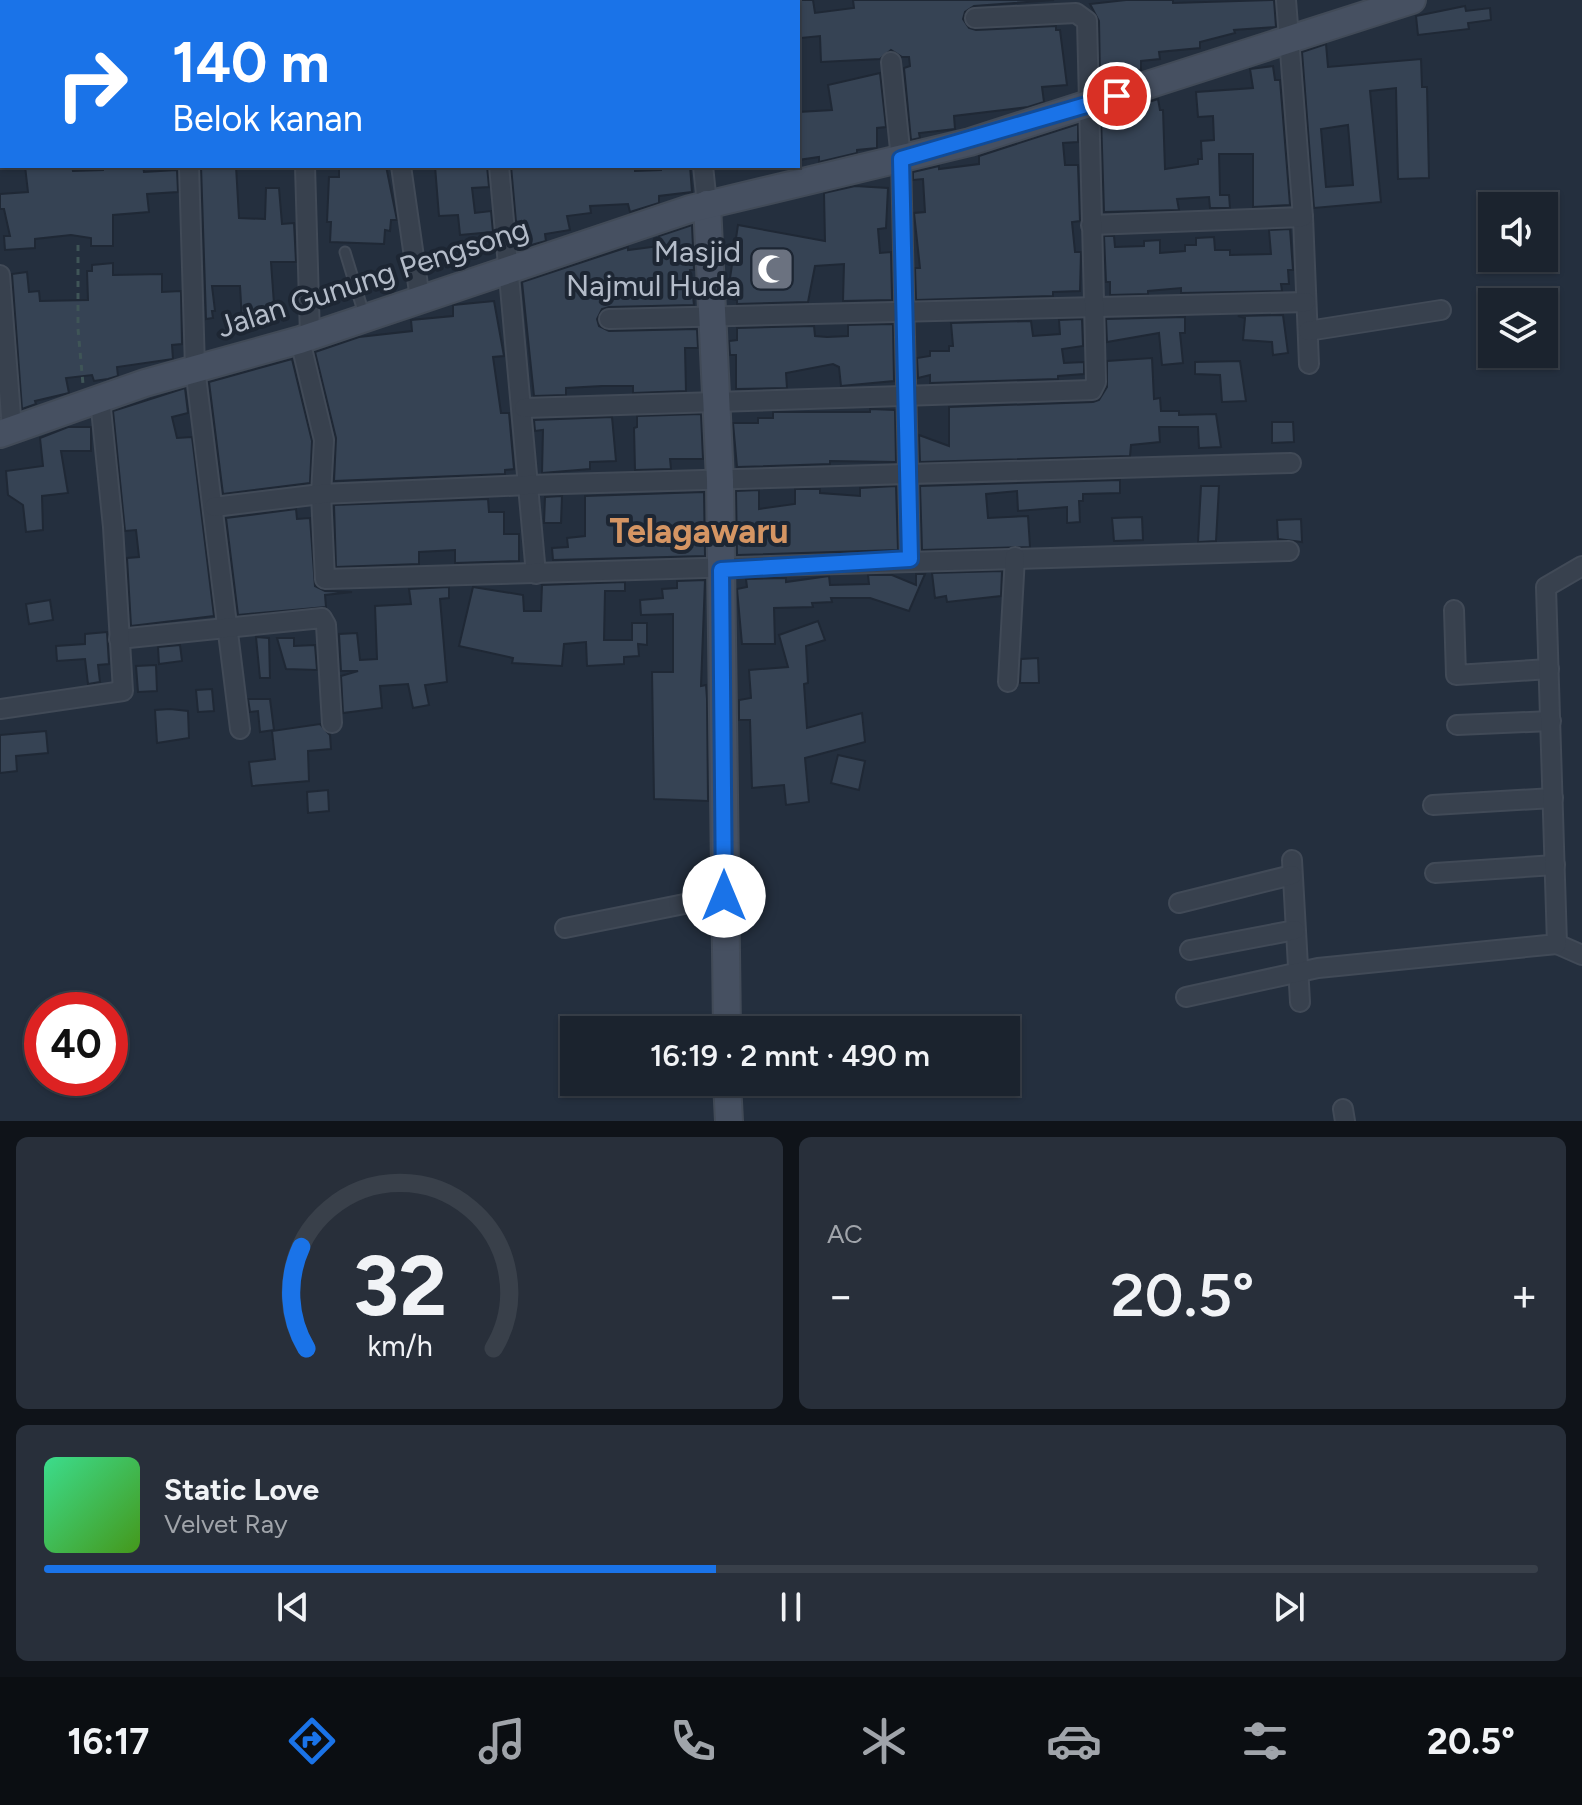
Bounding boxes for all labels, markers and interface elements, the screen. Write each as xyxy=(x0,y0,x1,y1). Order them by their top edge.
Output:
text: 140 m xyxy=(172,29,330,96)
icon: right xyxy=(40,32,144,136)
pin xyxy=(1083,62,1151,130)
icon: arrive xyxy=(1095,74,1139,118)
text: Belok kanan xyxy=(172,97,363,140)
map controls xyxy=(1478,192,1558,368)
button: sound xyxy=(1478,192,1558,272)
street label: Jalan Gunung Pengsong xyxy=(213,210,533,345)
place label: Masjid Najmul Huda xyxy=(566,233,741,304)
mosque icon: Masjid Najmul Huda xyxy=(748,245,796,293)
button: layers xyxy=(1478,288,1558,368)
district label: Telagawaru xyxy=(609,511,789,552)
position arrow xyxy=(682,854,766,938)
speed limit sign: 40 xyxy=(24,992,128,1096)
text: 16:19 · 2 mnt · 490 m xyxy=(650,1037,930,1074)
text: AC xyxy=(827,1218,863,1250)
text: 32 xyxy=(352,1236,447,1336)
text: 20.5° xyxy=(1111,1259,1255,1331)
text: − xyxy=(827,1269,854,1322)
text: + xyxy=(1511,1269,1538,1322)
text: km/h xyxy=(367,1329,432,1363)
text: Static Love xyxy=(164,1471,319,1508)
text: Velvet Ray xyxy=(164,1508,288,1540)
icon: previous xyxy=(271,1585,315,1629)
icon: pause xyxy=(769,1585,813,1629)
icon: next xyxy=(1267,1585,1311,1629)
icon: directions xyxy=(284,1713,340,1769)
icon: music xyxy=(474,1713,530,1769)
icon: phone xyxy=(665,1713,721,1769)
icon: climate xyxy=(856,1713,912,1769)
icon: car xyxy=(1046,1713,1102,1769)
icon: filters xyxy=(1237,1713,1293,1769)
text: 16:17 xyxy=(67,1720,149,1763)
text: 20.5° xyxy=(1427,1720,1515,1763)

